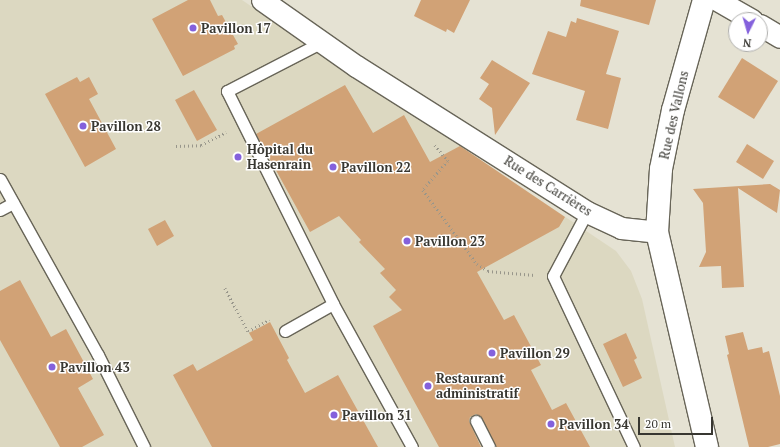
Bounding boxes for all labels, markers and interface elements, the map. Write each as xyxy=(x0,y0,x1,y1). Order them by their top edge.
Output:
north arrow xyxy=(728,12,768,52)
place label: Pavillon 17 xyxy=(201,20,271,36)
marker: Pavillon 17 xyxy=(188,23,198,33)
text: N xyxy=(742,36,752,50)
street label: Rue des Vallons xyxy=(656,69,692,161)
place label: Pavillon 28 xyxy=(91,118,161,134)
marker: Pavillon 28 xyxy=(78,121,88,131)
place label: Hôpital du Hasenrain xyxy=(247,142,313,173)
marker: Hôpital du Hasenrain xyxy=(232,151,244,163)
street label: Rue des Carrières xyxy=(501,153,595,219)
place label: Pavillon 22 xyxy=(341,159,411,175)
marker: Pavillon 22 xyxy=(328,162,338,172)
place label: Pavillon 23 xyxy=(415,233,485,249)
marker: Pavillon 23 xyxy=(402,236,412,246)
place label: Pavillon 29 xyxy=(500,345,570,361)
marker: Pavillon 29 xyxy=(487,348,497,358)
place label: Pavillon 43 xyxy=(60,359,130,375)
marker: Pavillon 43 xyxy=(47,362,57,372)
place label: Restaurant administratif xyxy=(436,371,518,402)
marker: Restaurant administratif xyxy=(423,381,433,391)
place label: Pavillon 31 xyxy=(342,407,412,423)
scale bar xyxy=(640,409,715,435)
marker: Pavillon 31 xyxy=(329,410,339,420)
place label: Pavillon 34 xyxy=(559,416,629,432)
text: 20 m xyxy=(645,416,671,431)
marker: Pavillon 34 xyxy=(546,419,556,429)

